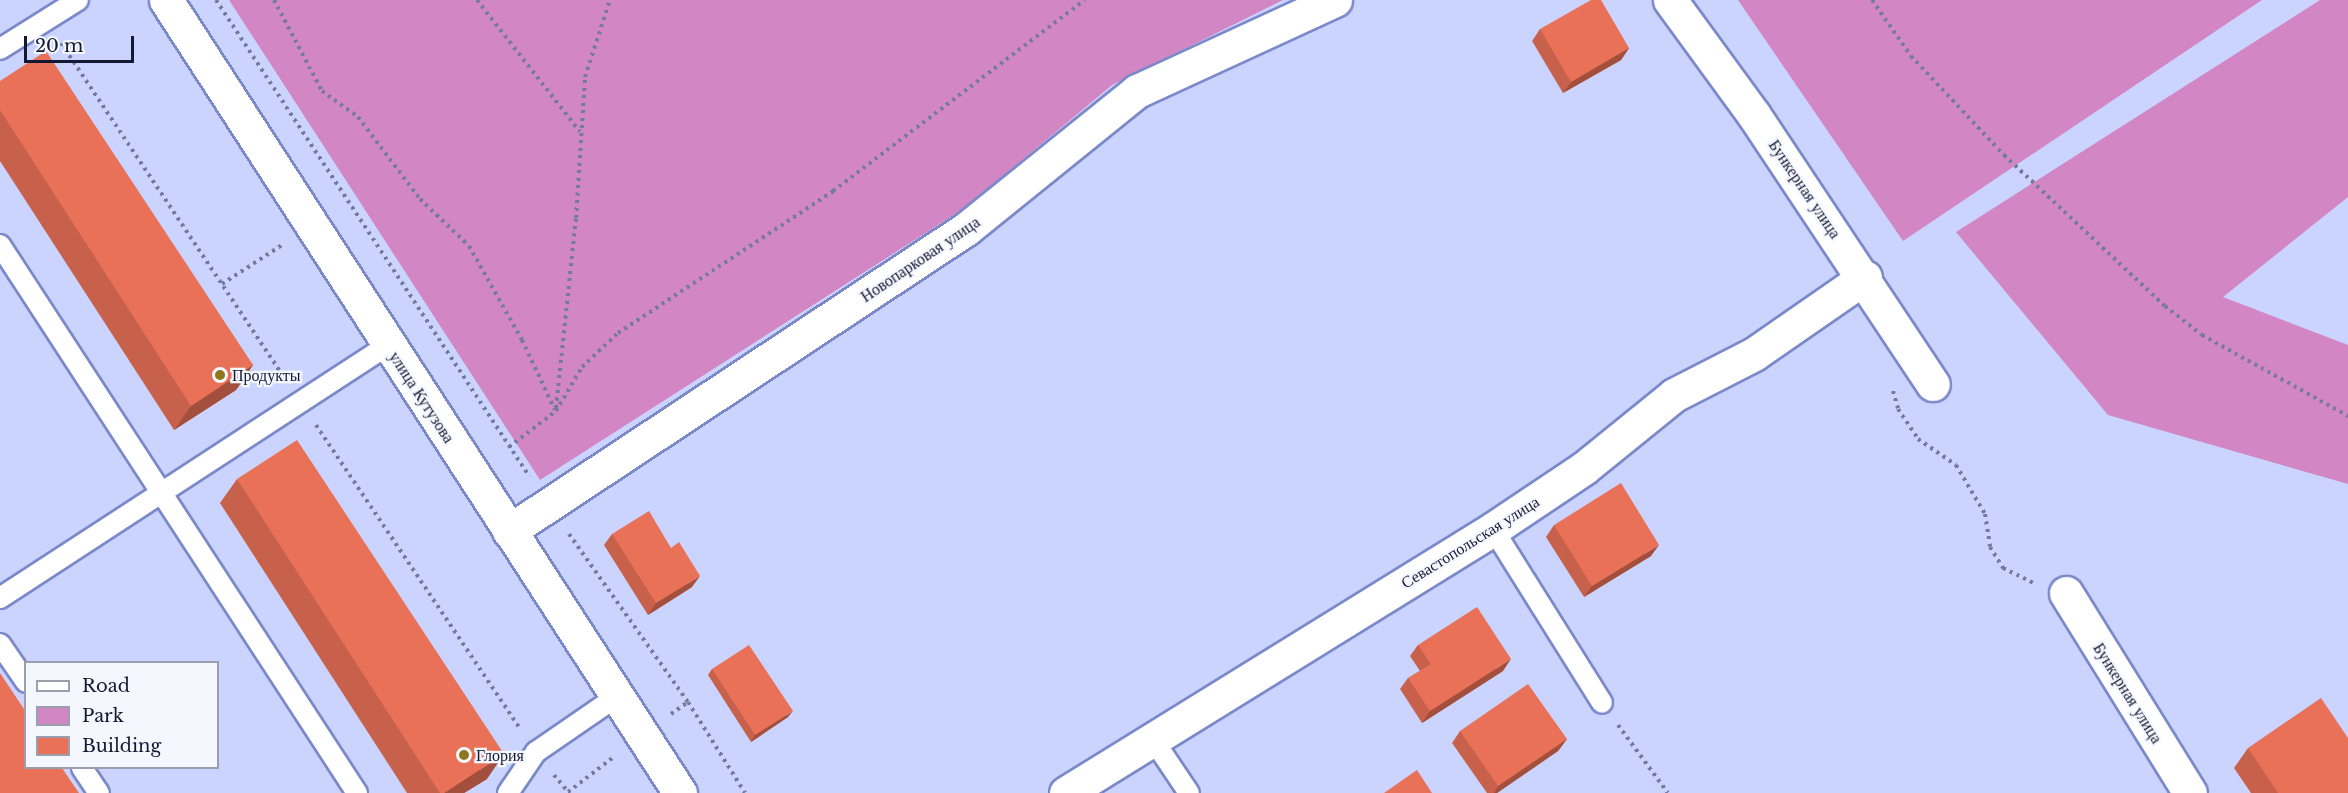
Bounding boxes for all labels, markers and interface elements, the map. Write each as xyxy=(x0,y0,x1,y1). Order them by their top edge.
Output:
scale bar xyxy=(27,24,136,62)
text: 20 m xyxy=(35,35,83,57)
street label: Бункерная улица xyxy=(1765,136,1845,242)
street label: Новопарковая улица xyxy=(857,212,983,306)
street label: улица Кутузова xyxy=(385,348,459,446)
place label: Продукты xyxy=(232,365,301,385)
marker: Продукты xyxy=(213,368,227,382)
street label: Севастопольская улица xyxy=(1397,492,1543,592)
street label: Бункерная улица xyxy=(2089,639,2167,747)
legend xyxy=(24,661,219,769)
text: Road xyxy=(82,675,130,697)
text: Park xyxy=(82,705,124,727)
text: Building xyxy=(82,735,161,757)
place label: Глория xyxy=(476,745,524,765)
marker: Глория xyxy=(457,748,471,762)

